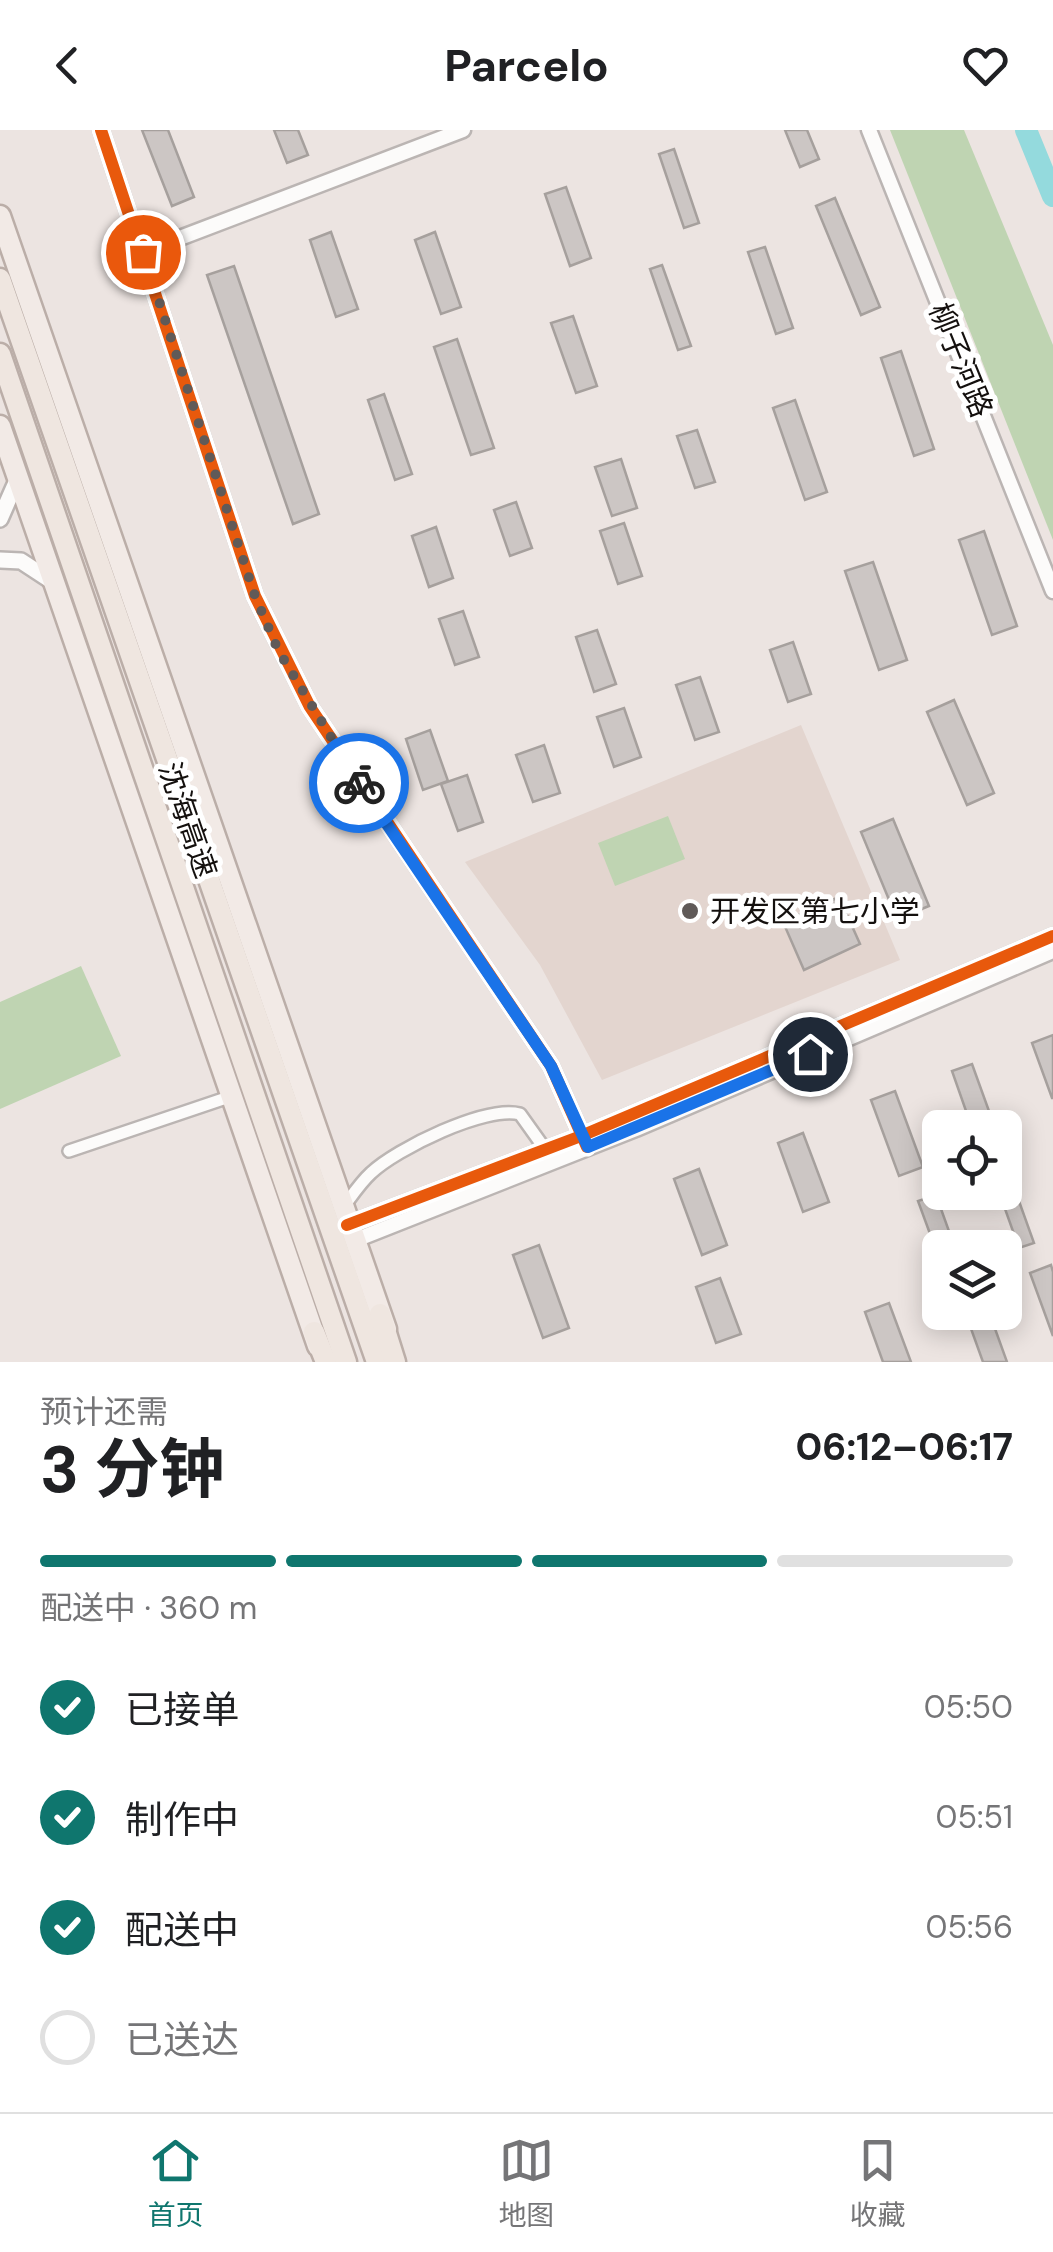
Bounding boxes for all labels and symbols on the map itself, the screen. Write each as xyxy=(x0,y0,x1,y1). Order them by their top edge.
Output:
pin xyxy=(101,210,186,295)
street label: 柳子河路 xyxy=(920,297,1002,423)
courier xyxy=(309,733,409,833)
street label: 沈海高速 xyxy=(150,757,226,883)
place label: 开发区第七小学 xyxy=(710,892,920,931)
marker: 开发区第七小学 xyxy=(679,900,701,922)
pin xyxy=(768,1012,853,1097)

